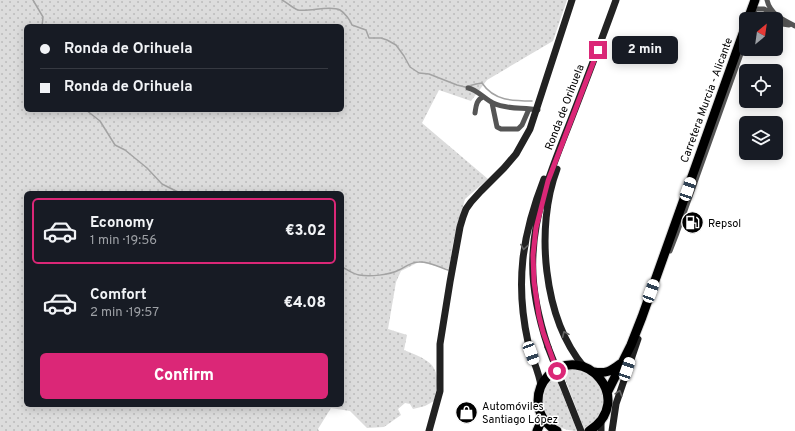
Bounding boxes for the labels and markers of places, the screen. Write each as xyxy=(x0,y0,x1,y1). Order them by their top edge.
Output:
fuel station icon: Repsol xyxy=(680,210,706,236)
place label: Repsol xyxy=(708,217,741,231)
shop icon: Automóviles Santiago López xyxy=(453,399,479,425)
place label: Automóviles Santiago López xyxy=(482,400,558,427)

